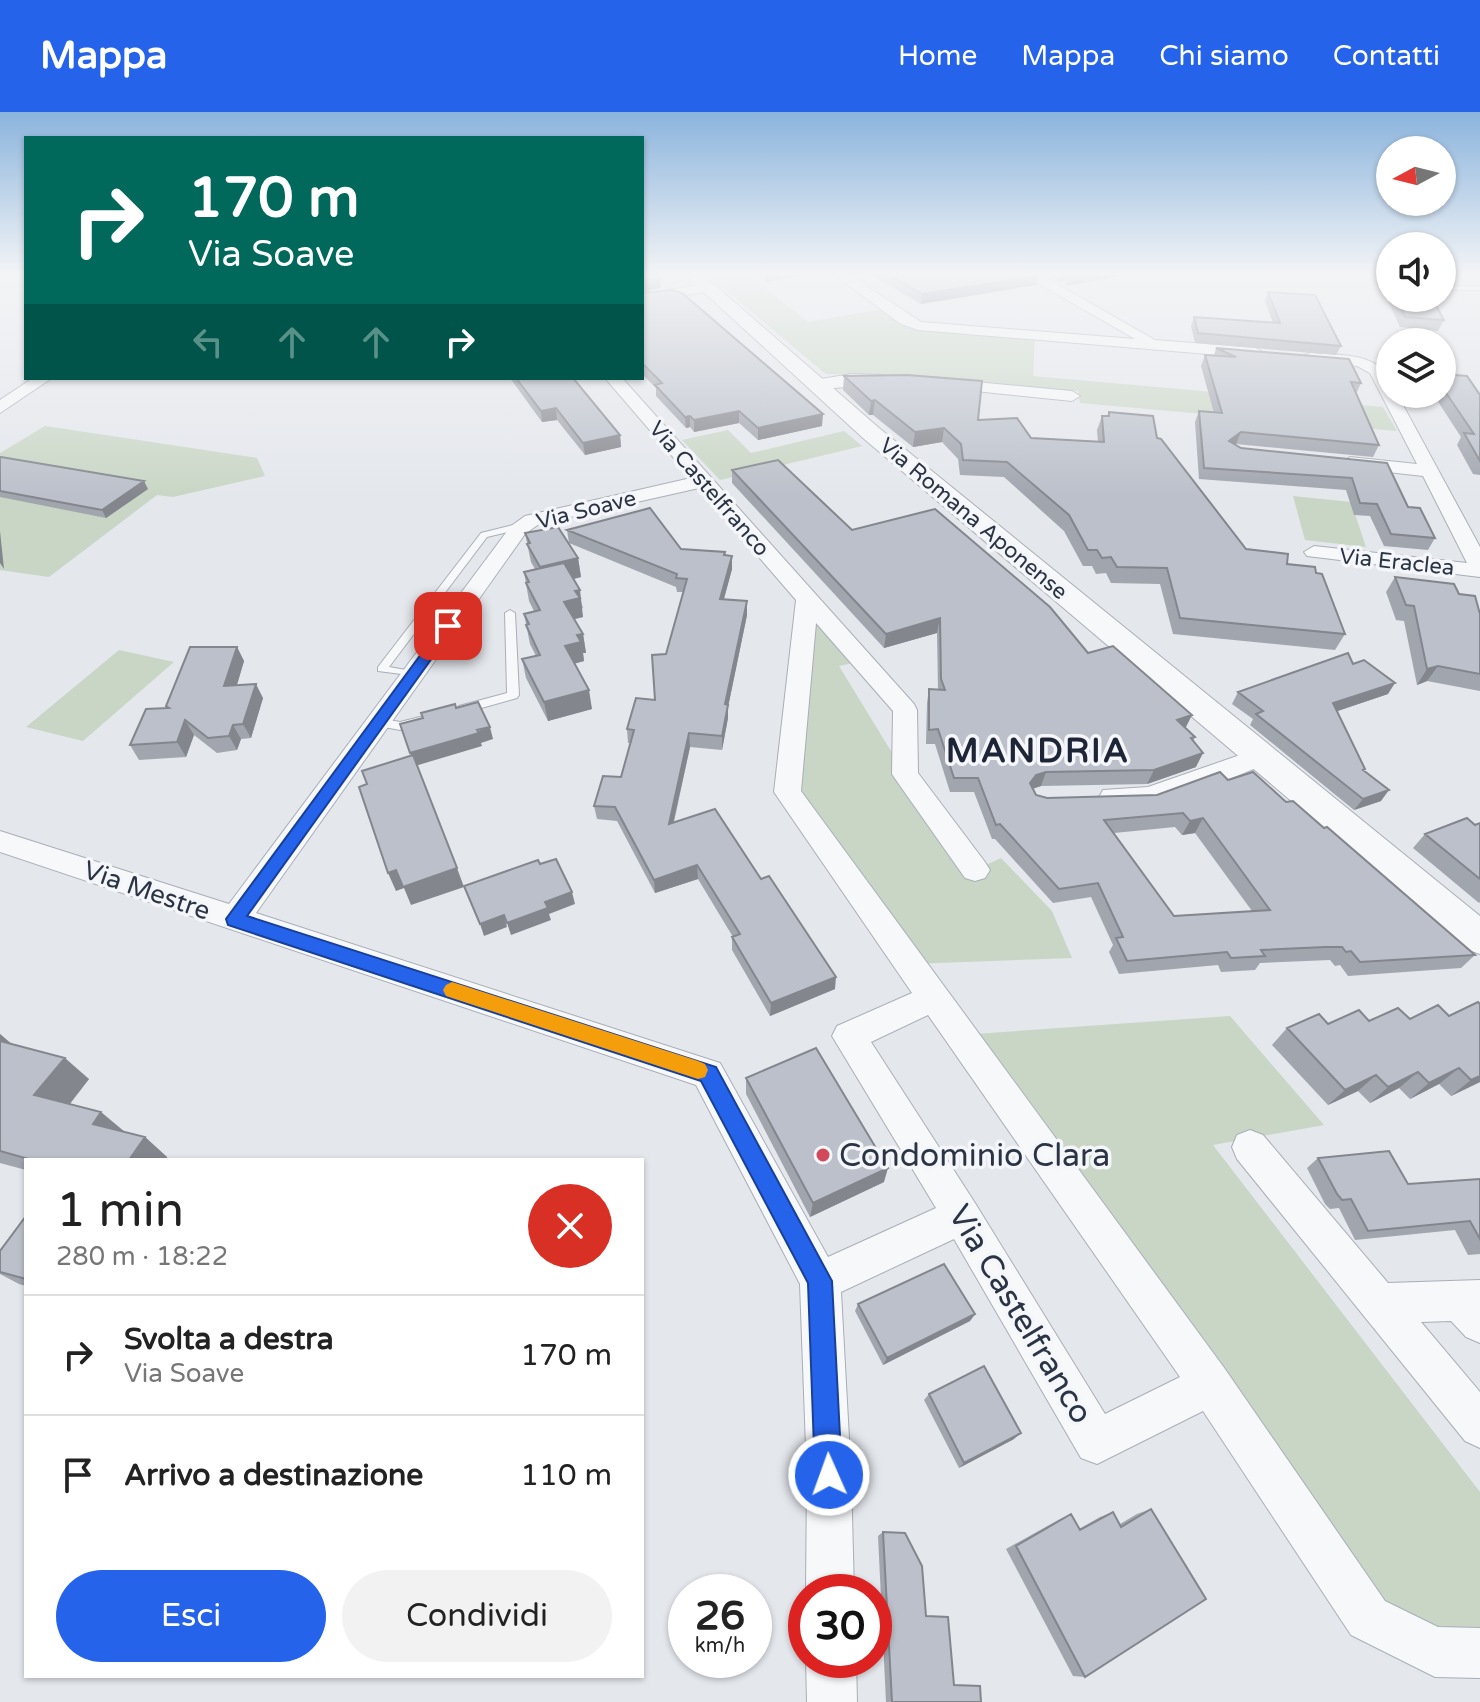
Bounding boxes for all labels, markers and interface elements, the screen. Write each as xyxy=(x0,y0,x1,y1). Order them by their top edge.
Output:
text: Mappa xyxy=(40,33,167,79)
text: Home xyxy=(898,39,977,73)
text: Mappa xyxy=(1021,39,1115,73)
text: Chi siamo xyxy=(1159,39,1289,73)
text: Contatti xyxy=(1333,39,1440,73)
north arrow xyxy=(1376,136,1456,216)
map controls xyxy=(1376,136,1456,408)
text: 170 m xyxy=(188,165,359,232)
icon: right xyxy=(56,168,160,272)
button: sound xyxy=(1376,232,1456,312)
text: Via Soave xyxy=(188,233,354,276)
icon: left xyxy=(186,320,230,364)
icon: ahead xyxy=(270,320,314,364)
icon: ahead xyxy=(354,320,398,364)
icon: right xyxy=(438,320,482,364)
button: layers xyxy=(1376,328,1456,408)
street label: Via Castelfranco xyxy=(643,416,775,562)
street label: Via Romana Aponense xyxy=(874,432,1073,605)
street label: Via Soave xyxy=(534,485,639,535)
street label: Via Eraclea xyxy=(1338,543,1456,581)
pin xyxy=(414,592,482,660)
icon: arrive xyxy=(426,604,470,648)
district label: MANDRIA xyxy=(946,731,1130,772)
street label: Via Mestre xyxy=(80,854,214,927)
place label: Condominio Clara xyxy=(839,1137,1110,1175)
marker: Condominio Clara xyxy=(814,1146,832,1164)
text: 1 min xyxy=(56,1182,184,1240)
button: close xyxy=(528,1184,612,1268)
street label: Via Castelfranco xyxy=(940,1198,1100,1431)
text: 280 m · 18:22 xyxy=(56,1241,228,1272)
text: Svolta a destra xyxy=(124,1321,334,1358)
icon: right xyxy=(56,1333,100,1377)
text: 170 m xyxy=(520,1337,612,1374)
text: Via Soave xyxy=(124,1358,244,1389)
position arrow xyxy=(787,1433,871,1517)
icon: arrive xyxy=(56,1453,100,1497)
text: Arrivo a destinazione xyxy=(124,1457,423,1494)
text: 110 m xyxy=(520,1457,612,1494)
button: Esci xyxy=(56,1570,326,1662)
button: Condividi xyxy=(342,1570,612,1662)
speed limit sign: 30 xyxy=(788,1574,892,1678)
text: 26 xyxy=(695,1592,745,1640)
text: km/h xyxy=(695,1634,745,1658)

